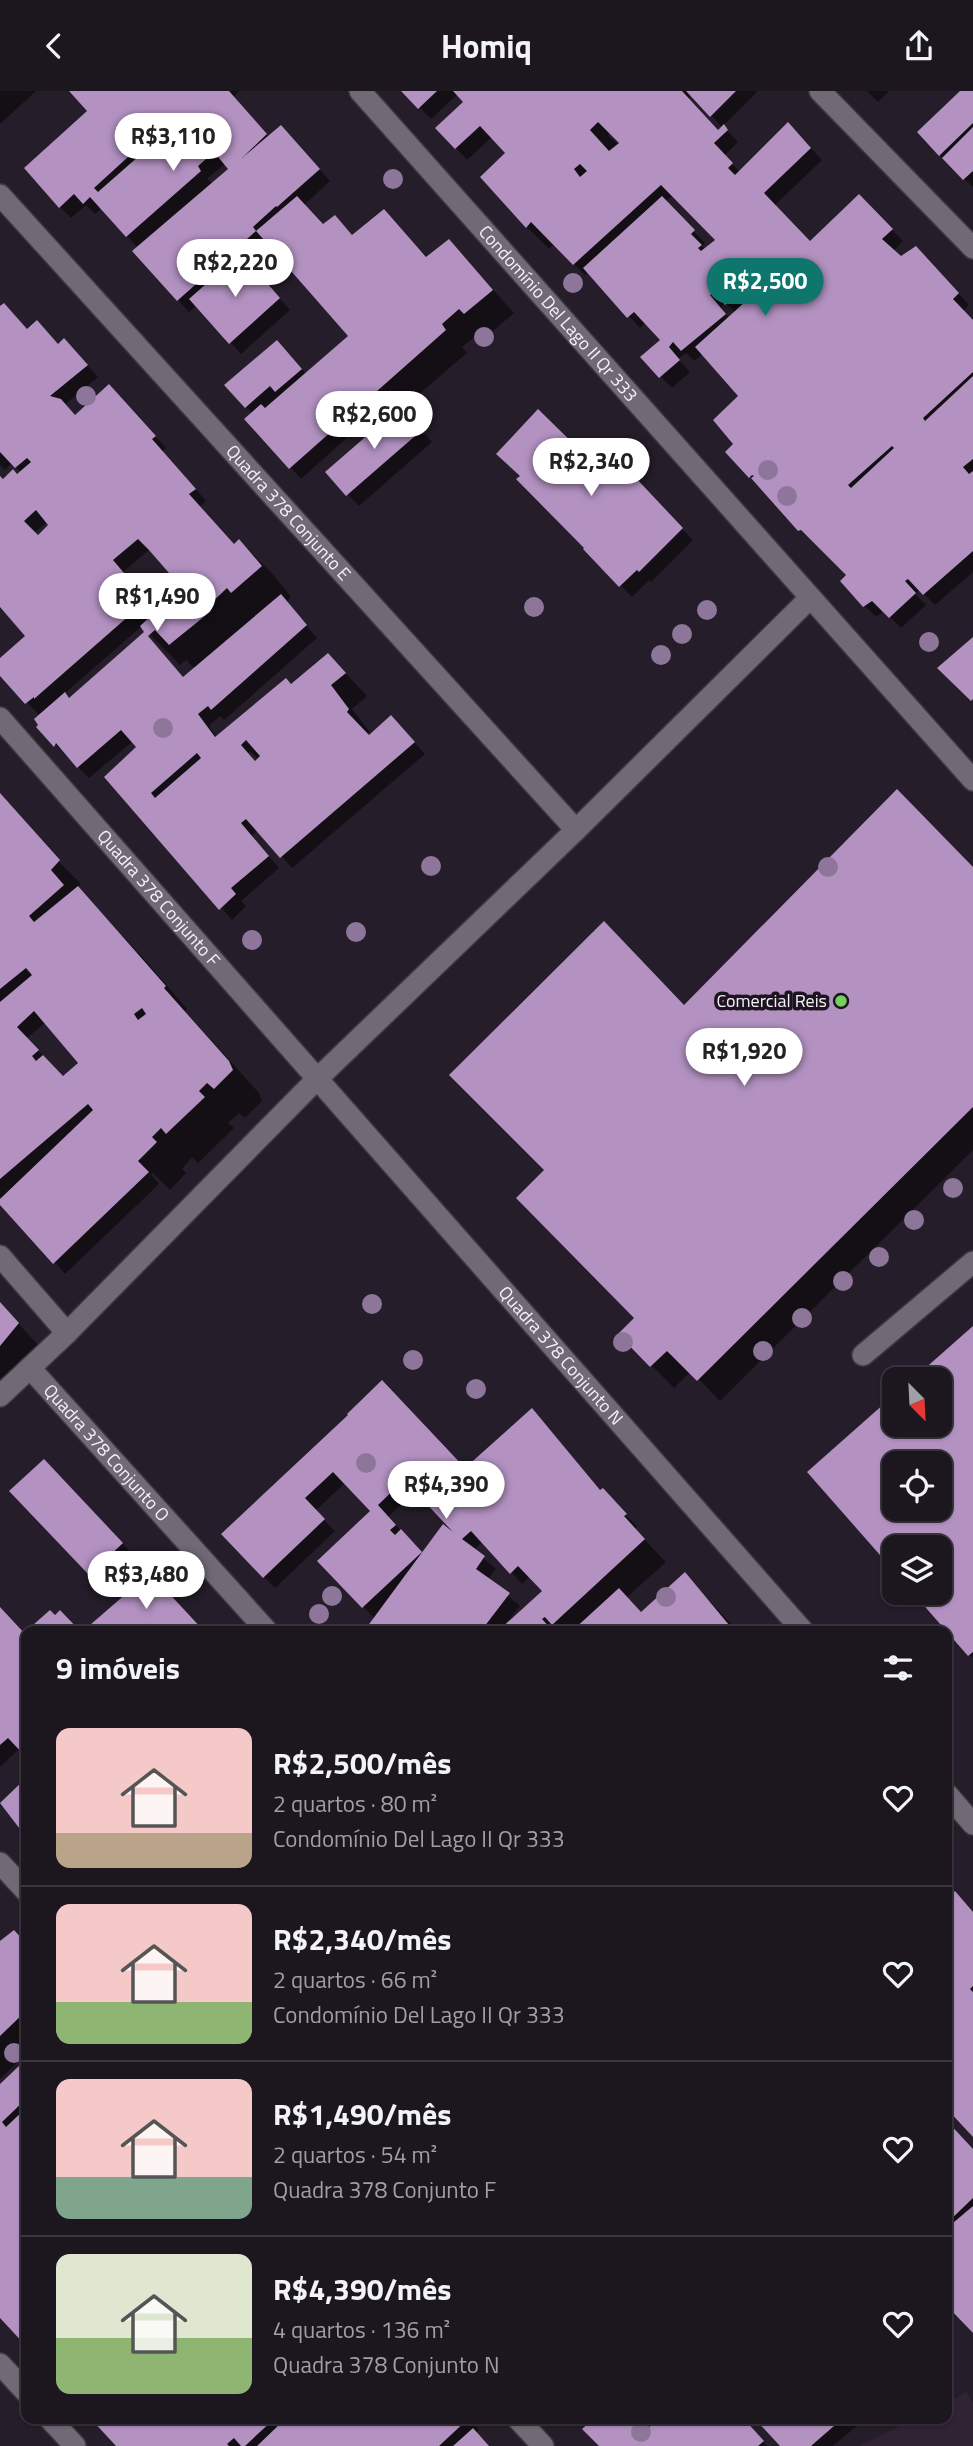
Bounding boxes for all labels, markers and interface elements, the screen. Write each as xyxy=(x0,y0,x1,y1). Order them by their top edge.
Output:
text: Homiq xyxy=(441,22,532,70)
icon: back xyxy=(35,27,73,65)
icon: share xyxy=(900,27,938,65)
pin: R$3,110 xyxy=(108,113,238,173)
text: R$3,110 xyxy=(131,118,215,153)
street label: Condomínio Del Lago II Qr 333 xyxy=(472,219,644,408)
pin: R$2,220 xyxy=(170,239,300,299)
text: R$2,220 xyxy=(193,244,277,279)
pin: R$2,500 xyxy=(700,259,830,318)
text: R$2,500 xyxy=(723,263,807,298)
pin: R$2,600 xyxy=(309,391,439,451)
text: R$2,600 xyxy=(332,396,416,431)
street label: Quadra 378 Conjunto E xyxy=(220,438,357,586)
pin: R$2,340 xyxy=(526,439,656,498)
text: R$2,340 xyxy=(549,443,633,478)
pin: R$1,490 xyxy=(92,573,222,633)
text: R$1,490 xyxy=(115,578,199,613)
street label: Quadra 378 Conjunto F xyxy=(91,823,227,972)
place label: Comercial Reis xyxy=(716,987,827,1014)
marker: Comercial Reis xyxy=(833,993,849,1009)
pin: R$1,920 xyxy=(679,1028,809,1088)
text: R$1,920 xyxy=(702,1033,786,1068)
street label: Quadra 378 Conjunto N xyxy=(492,1280,630,1431)
north arrow xyxy=(882,1367,952,1437)
map controls xyxy=(882,1367,952,1605)
street label: Quadra 378 Conjunto O xyxy=(37,1378,176,1527)
button: locate xyxy=(882,1451,952,1521)
pin: R$4,390 xyxy=(381,1461,511,1521)
text: R$4,390 xyxy=(404,1466,488,1501)
button: layers xyxy=(882,1535,952,1605)
pin: R$3,480 xyxy=(81,1551,211,1611)
text: R$3,480 xyxy=(104,1556,188,1591)
text: 9 imóveis xyxy=(56,1645,180,1691)
icon: filters xyxy=(879,1649,917,1687)
text: R$2,500/mês xyxy=(273,1740,451,1786)
icon: home xyxy=(112,1756,196,1840)
icon: heart xyxy=(879,1779,917,1817)
text: 2 quartos · 80 m² xyxy=(273,1786,437,1821)
text: Condomínio Del Lago II Qr 333 xyxy=(273,1821,565,1856)
text: R$2,340/mês xyxy=(273,1916,451,1962)
icon: home xyxy=(112,1932,196,2016)
icon: heart xyxy=(879,1955,917,1993)
text: 2 quartos · 66 m² xyxy=(273,1962,437,1997)
text: Condomínio Del Lago II Qr 333 xyxy=(273,1997,565,2032)
text: R$1,490/mês xyxy=(273,2091,451,2137)
icon: home xyxy=(112,2107,196,2191)
icon: heart xyxy=(879,2130,917,2168)
text: 2 quartos · 54 m² xyxy=(273,2137,437,2172)
text: Quadra 378 Conjunto F xyxy=(273,2172,496,2207)
text: R$4,390/mês xyxy=(273,2266,451,2312)
icon: home xyxy=(112,2282,196,2366)
icon: heart xyxy=(879,2305,917,2343)
text: 4 quartos · 136 m² xyxy=(273,2312,450,2347)
text: Quadra 378 Conjunto N xyxy=(273,2347,499,2382)

